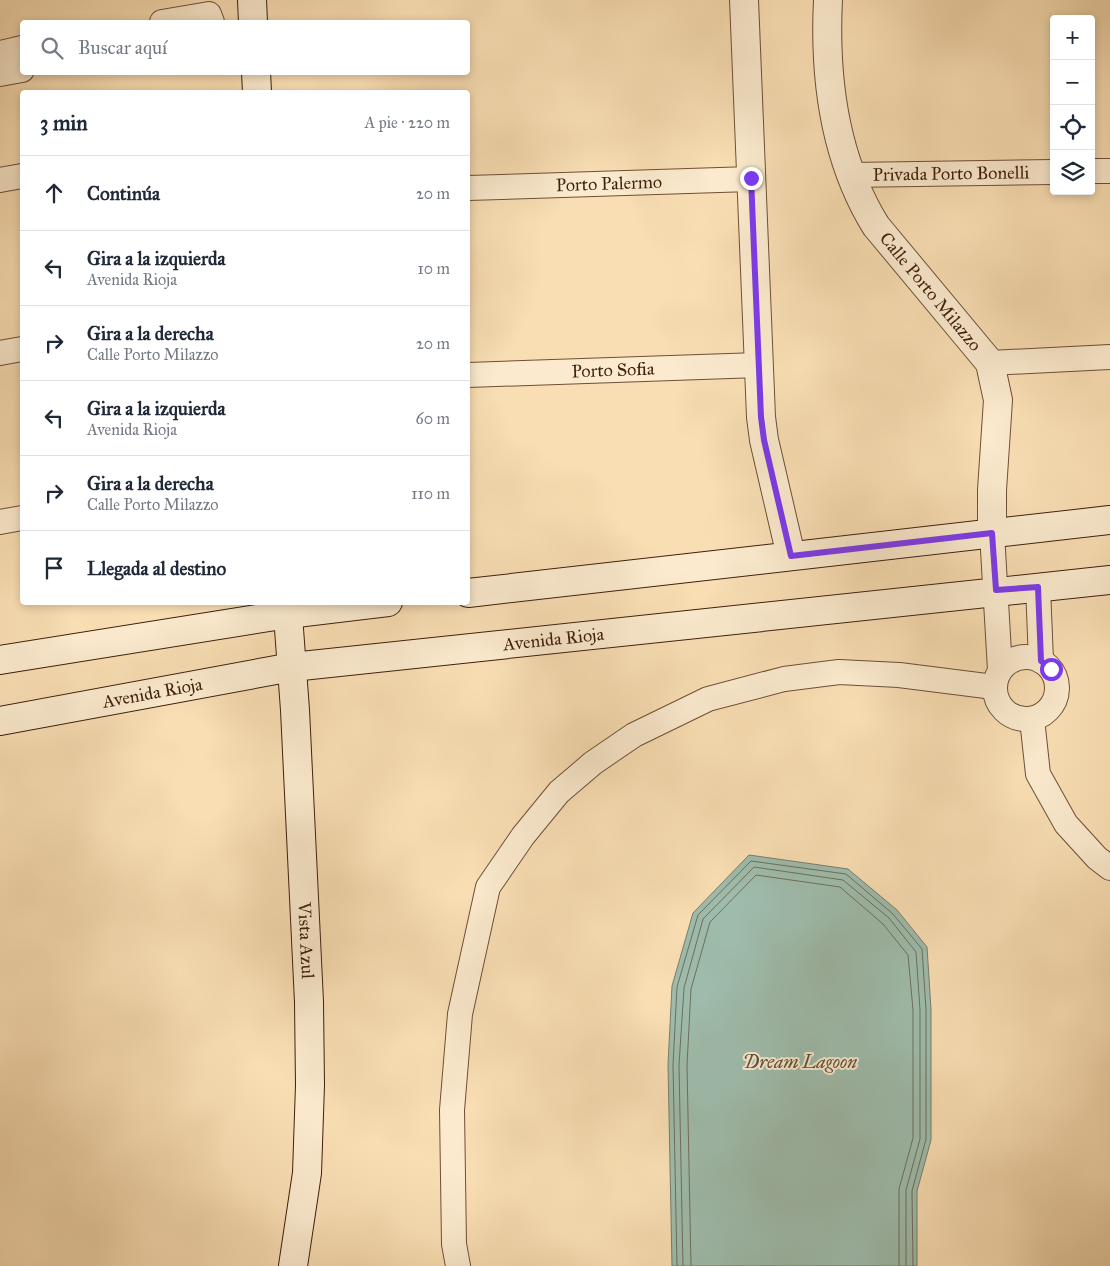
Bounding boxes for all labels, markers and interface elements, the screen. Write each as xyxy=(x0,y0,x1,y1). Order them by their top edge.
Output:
map controls xyxy=(1050,15,1095,195)
button: + xyxy=(1050,15,1095,60)
search box xyxy=(20,20,470,75)
icon: search xyxy=(38,34,66,62)
text: Buscar aquí xyxy=(78,36,167,59)
button: − xyxy=(1050,60,1095,105)
button: locate xyxy=(1050,105,1095,150)
text: 3 min xyxy=(40,110,88,136)
text: A pie · 220 m xyxy=(364,113,450,132)
button: layers xyxy=(1050,150,1095,195)
street label: Privada Porto Bonelli xyxy=(872,161,1030,186)
route end xyxy=(740,167,763,190)
street label: Porto Palermo xyxy=(555,171,662,196)
icon: ahead xyxy=(40,179,68,207)
text: Continúa xyxy=(87,182,160,205)
text: 20 m xyxy=(416,184,450,203)
street label: Calle Porto Milazzo xyxy=(875,228,986,356)
text: Gira a la izquierda xyxy=(87,247,226,270)
icon: left xyxy=(40,254,68,282)
text: 10 m xyxy=(418,259,450,278)
text: Avenida Rioja xyxy=(87,270,177,289)
text: Gira a la derecha xyxy=(87,322,214,345)
icon: right xyxy=(40,329,68,357)
text: 20 m xyxy=(416,334,450,353)
text: Calle Porto Milazzo xyxy=(87,345,219,364)
street label: Porto Sofia xyxy=(571,358,655,382)
text: Gira a la izquierda xyxy=(87,397,226,420)
icon: left xyxy=(40,404,68,432)
text: 60 m xyxy=(416,409,450,428)
text: Avenida Rioja xyxy=(87,420,177,439)
text: Gira a la derecha xyxy=(87,472,214,495)
icon: right xyxy=(40,479,68,507)
text: 110 m xyxy=(411,484,450,503)
text: Calle Porto Milazzo xyxy=(87,495,219,514)
icon: arrive xyxy=(40,554,68,582)
text: Llegada al destino xyxy=(87,557,226,580)
street label: Avenida Rioja xyxy=(501,623,605,656)
route start xyxy=(1040,658,1063,681)
street label: Avenida Rioja xyxy=(100,673,205,713)
street label: Vista Azul xyxy=(293,901,319,979)
water label: Dream Lagoon xyxy=(743,1050,857,1073)

